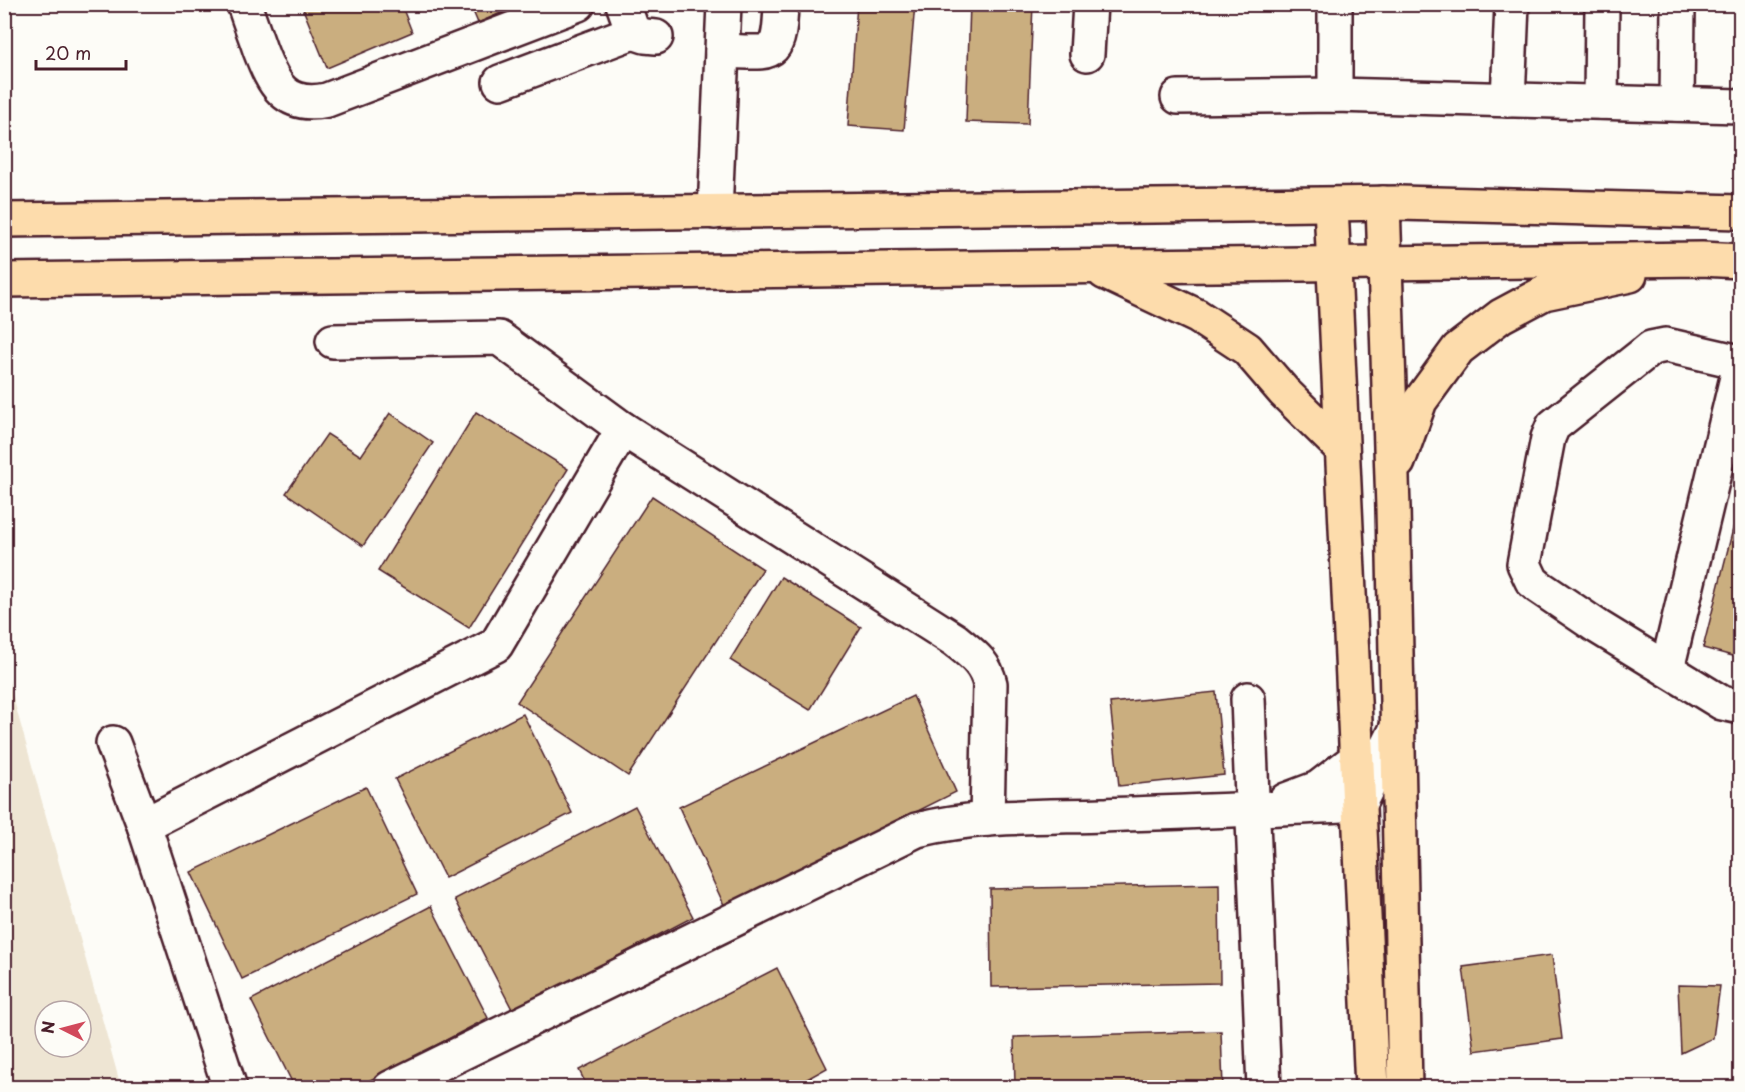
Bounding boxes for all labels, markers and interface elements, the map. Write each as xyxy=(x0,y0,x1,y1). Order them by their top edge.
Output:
scale bar xyxy=(36,33,126,71)
text: 20 m xyxy=(45,39,91,66)
north arrow xyxy=(33,999,93,1059)
text: N xyxy=(34,1020,60,1035)

